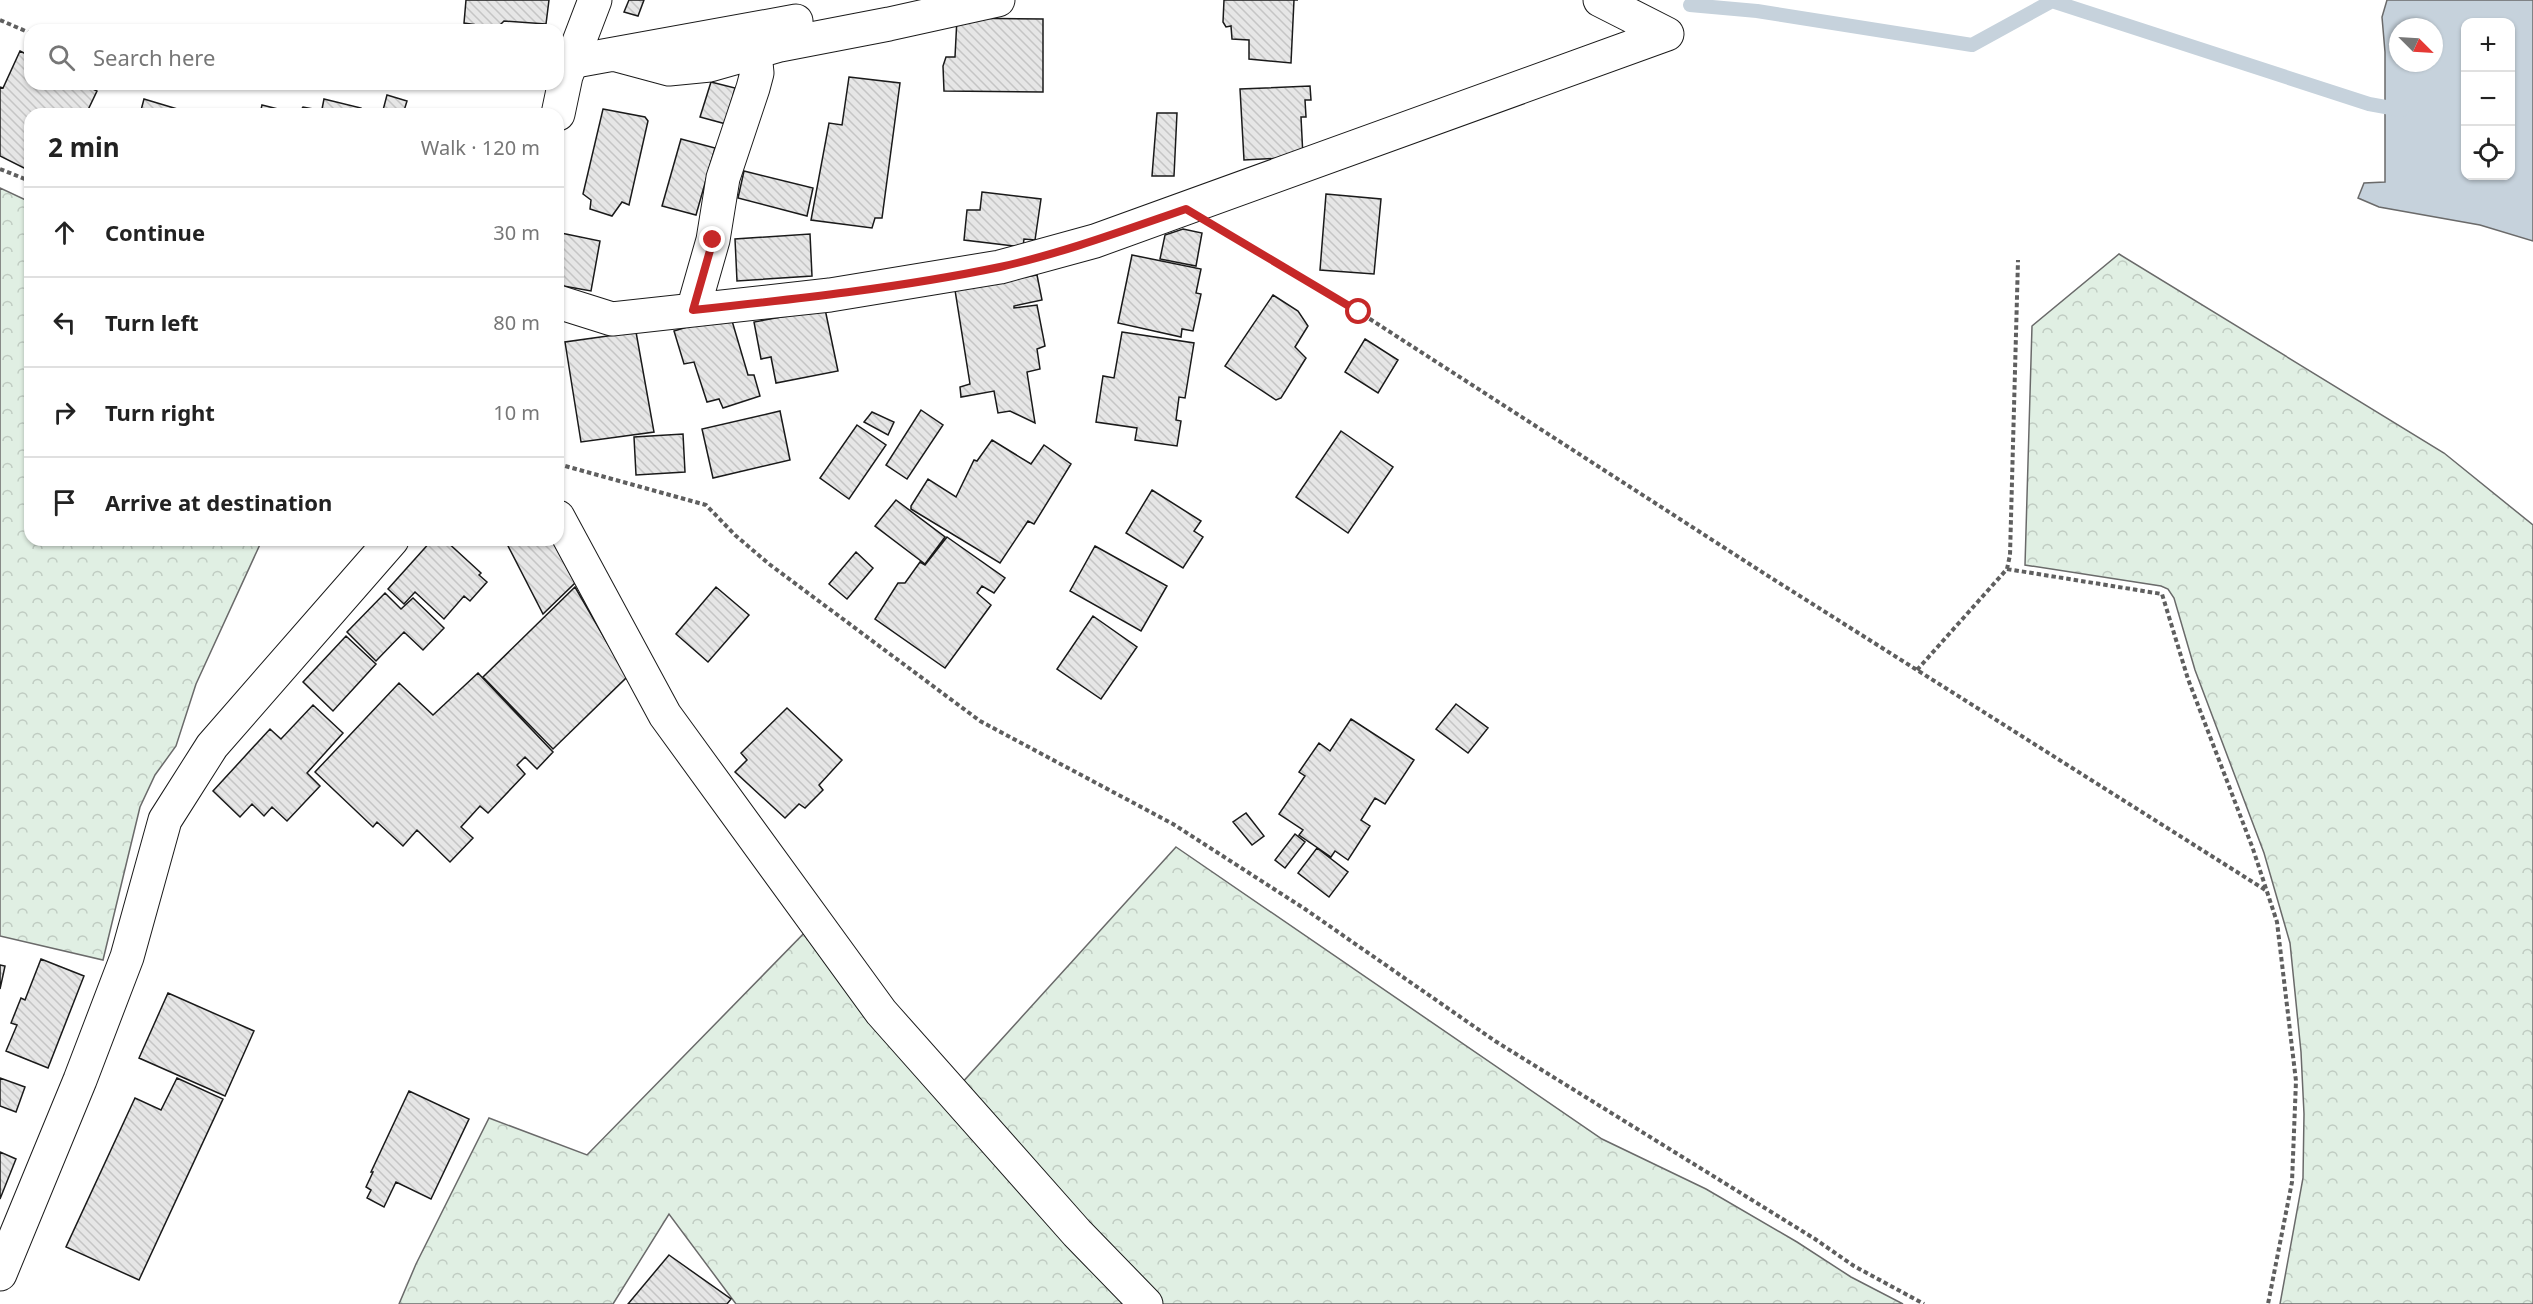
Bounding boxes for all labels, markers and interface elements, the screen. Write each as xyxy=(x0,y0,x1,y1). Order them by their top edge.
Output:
north arrow xyxy=(2389,18,2443,72)
map controls xyxy=(2461,18,2515,180)
button: + xyxy=(2461,18,2515,72)
search box xyxy=(24,24,564,90)
icon: search xyxy=(45,41,78,74)
text: Search here xyxy=(93,42,215,72)
button: − xyxy=(2461,72,2515,126)
button: locate xyxy=(2461,126,2515,180)
text: 2 min xyxy=(48,129,120,165)
text: Walk · 120 m xyxy=(421,134,540,161)
icon: ahead xyxy=(48,216,81,249)
text: Continue xyxy=(105,217,205,247)
text: 30 m xyxy=(493,219,540,246)
route end xyxy=(699,226,725,252)
route start xyxy=(1345,298,1371,324)
icon: left xyxy=(48,306,81,339)
text: Turn left xyxy=(105,307,199,337)
text: 80 m xyxy=(493,309,540,336)
icon: right xyxy=(48,396,81,429)
text: Turn right xyxy=(105,397,215,427)
text: 10 m xyxy=(493,399,540,426)
icon: arrive xyxy=(48,486,81,519)
text: Arrive at destination xyxy=(105,487,332,517)

